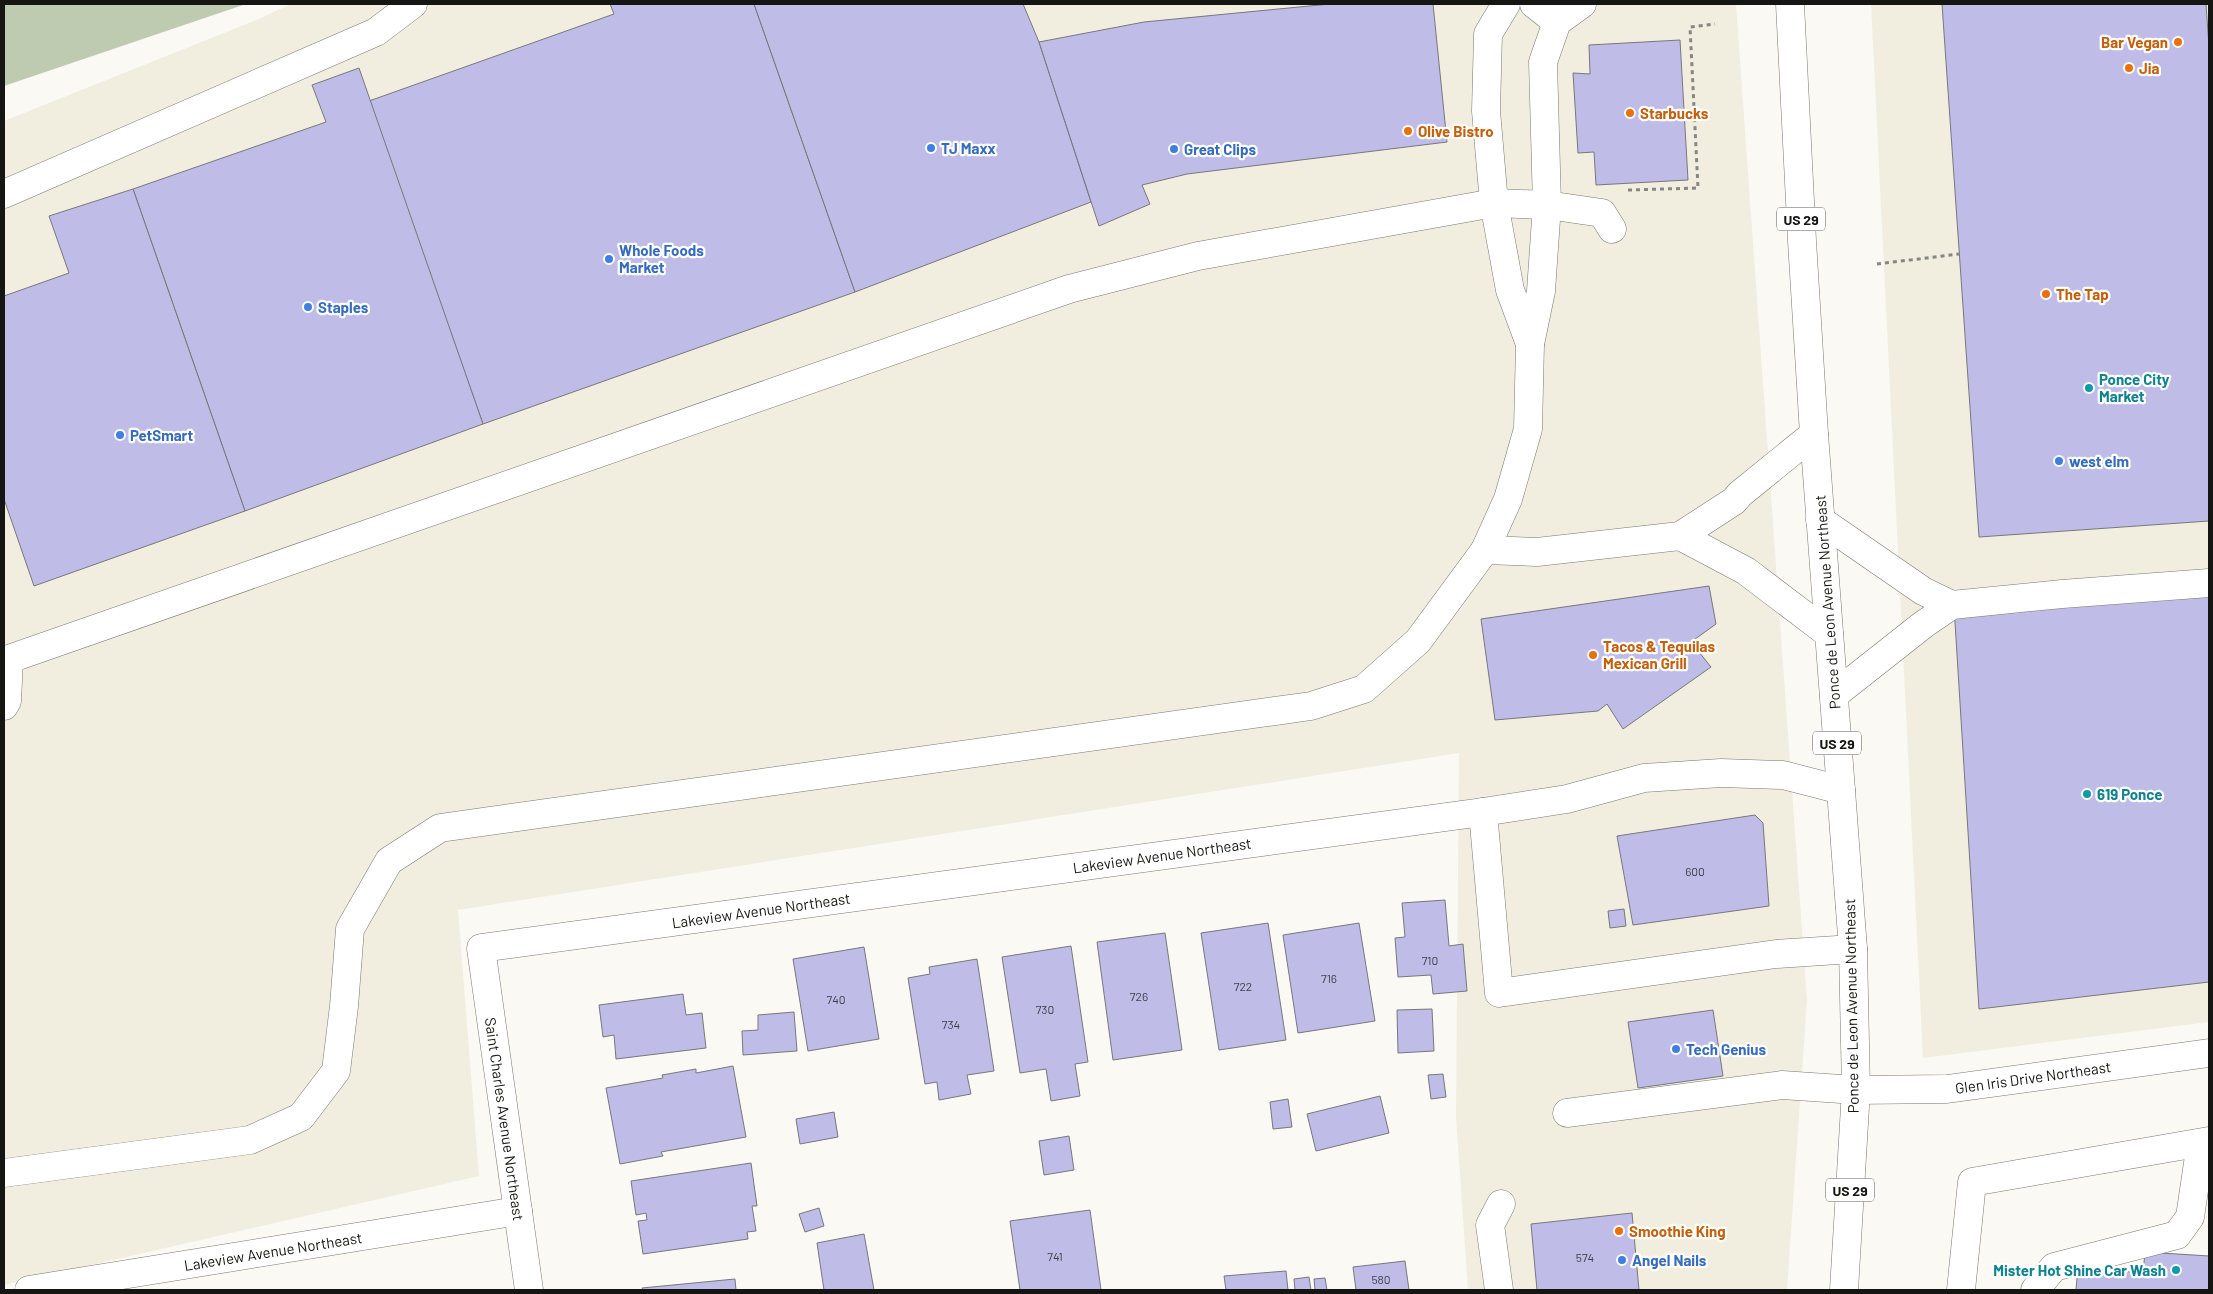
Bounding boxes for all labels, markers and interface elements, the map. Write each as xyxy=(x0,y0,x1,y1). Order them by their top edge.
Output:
place label: Bar Vegan xyxy=(2101,33,2168,51)
marker: Bar Vegan xyxy=(2172,36,2184,48)
place label: Jia xyxy=(2139,59,2160,77)
marker: Jia xyxy=(2123,62,2135,74)
place label: Starbucks xyxy=(1640,104,1709,122)
marker: Starbucks xyxy=(1624,107,1636,119)
place label: Olive Bistro xyxy=(1418,122,1494,140)
marker: Olive Bistro xyxy=(1402,125,1414,137)
place label: TJ Maxx xyxy=(941,139,996,157)
place label: Great Clips xyxy=(1184,140,1256,158)
marker: TJ Maxx xyxy=(925,142,937,154)
marker: Great Clips xyxy=(1168,143,1180,155)
road number: US 29 xyxy=(1777,208,1825,230)
place label: Whole Foods Market xyxy=(619,241,704,276)
marker: Whole Foods Market xyxy=(603,253,615,265)
place label: The Tap xyxy=(2056,285,2109,303)
marker: The Tap xyxy=(2040,288,2052,300)
place label: Staples xyxy=(318,298,369,316)
marker: Staples xyxy=(302,301,314,313)
place label: Ponce City Market xyxy=(2099,370,2170,405)
marker: Ponce City Market xyxy=(2083,382,2095,394)
place label: PetSmart xyxy=(130,426,193,444)
marker: PetSmart xyxy=(114,429,126,441)
place label: west elm xyxy=(2069,452,2129,470)
marker: west elm xyxy=(2053,455,2065,467)
street label: Ponce de Leon Avenue Northeast xyxy=(1811,494,1843,710)
place label: Tacos & Tequilas Mexican Grill xyxy=(1603,637,1715,672)
marker: Tacos & Tequilas Mexican Grill xyxy=(1587,649,1599,661)
road number: US 29 xyxy=(1813,731,1861,754)
place label: 619 Ponce xyxy=(2097,785,2162,803)
marker: 619 Ponce xyxy=(2081,788,2093,800)
street label: Lakeview Avenue Northeast xyxy=(1072,834,1252,876)
house number: 600 xyxy=(1685,864,1705,878)
street label: Lakeview Avenue Northeast xyxy=(671,889,851,931)
street label: Ponce de Leon Avenue Northeast xyxy=(1840,898,1862,1114)
house number: 710 xyxy=(1422,953,1438,967)
house number: 716 xyxy=(1321,971,1337,985)
house number: 722 xyxy=(1234,979,1252,993)
house number: 726 xyxy=(1130,989,1148,1003)
house number: 740 xyxy=(826,992,846,1006)
house number: 730 xyxy=(1036,1002,1054,1016)
street label: Saint Charles Avenue Northeast xyxy=(482,1016,528,1222)
house number: 734 xyxy=(942,1017,960,1031)
place label: Tech Genius xyxy=(1686,1040,1767,1058)
marker: Tech Genius xyxy=(1670,1043,1682,1055)
street label: Glen Iris Drive Northeast xyxy=(1954,1057,2112,1097)
road number: US 29 xyxy=(1826,1178,1874,1202)
place label: Smoothie King xyxy=(1629,1222,1726,1240)
marker: Smoothie King xyxy=(1613,1225,1625,1237)
street label: Lakeview Avenue Northeast xyxy=(183,1228,363,1274)
house number: 741 xyxy=(1047,1249,1063,1263)
house number: 574 xyxy=(1576,1250,1594,1264)
place label: Angel Nails xyxy=(1632,1251,1707,1269)
marker: Angel Nails xyxy=(1616,1254,1628,1266)
place label: Mister Hot Shine Car Wash xyxy=(1993,1261,2166,1279)
marker: Mister Hot Shine Car Wash xyxy=(2170,1264,2182,1276)
house number: 580 xyxy=(1371,1272,1391,1286)

